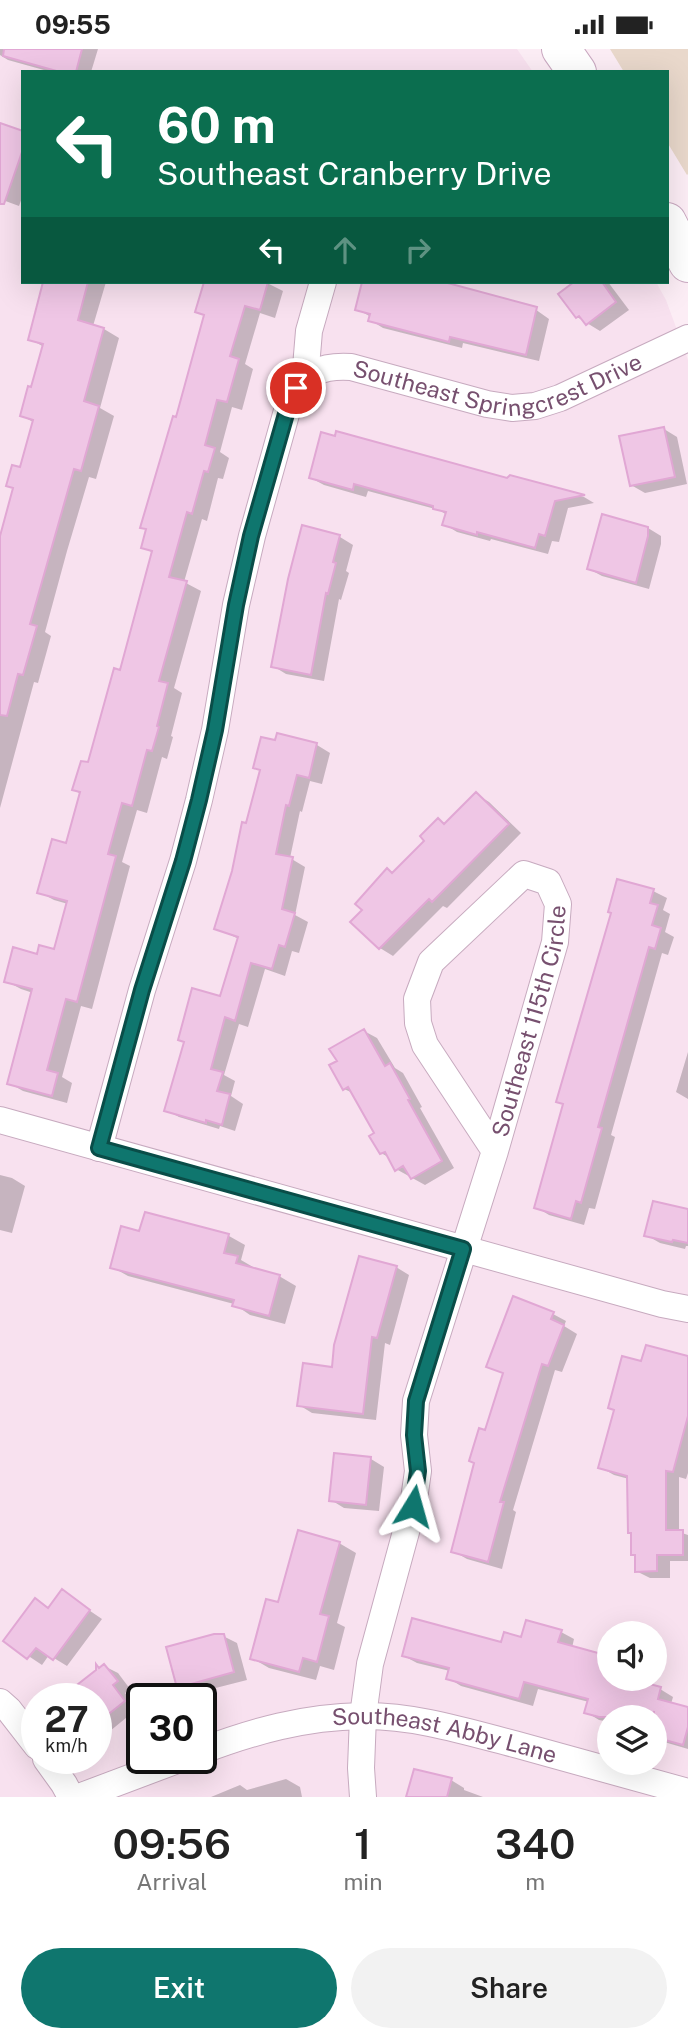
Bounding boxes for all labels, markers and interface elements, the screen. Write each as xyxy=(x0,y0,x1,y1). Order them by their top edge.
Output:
text: 09:55 xyxy=(35,9,111,40)
text: 60 m xyxy=(157,96,276,154)
icon: left xyxy=(42,98,133,189)
text: Southeast Cranberry Drive xyxy=(157,155,552,192)
icon: left xyxy=(253,231,291,269)
icon: ahead xyxy=(326,231,364,269)
icon: right xyxy=(399,231,437,269)
street label: Southeast Springcrest Drive xyxy=(346,342,648,380)
text: Southeast Springcrest Drive xyxy=(350,348,646,421)
pin xyxy=(266,358,326,418)
icon: arrive xyxy=(277,369,315,407)
street label: Southeast 115th Circle xyxy=(486,904,571,1140)
position arrow xyxy=(376,1469,450,1543)
map controls xyxy=(597,1621,667,1775)
button: sound xyxy=(597,1621,667,1691)
speed limit sign: 30 xyxy=(126,1683,217,1774)
text: 27 xyxy=(44,1699,89,1740)
street label: Southeast Abby Lane xyxy=(331,1702,560,1768)
button: layers xyxy=(597,1705,667,1775)
text: km/h xyxy=(45,1735,88,1756)
text: 09:56 xyxy=(112,1819,231,1868)
text: 1 xyxy=(354,1819,372,1868)
text: 340 xyxy=(495,1819,576,1868)
text: Arrival xyxy=(136,1868,207,1895)
text: min xyxy=(343,1868,382,1895)
text: m xyxy=(525,1868,545,1895)
button: Exit xyxy=(21,1948,337,2028)
button: Share xyxy=(351,1948,667,2028)

